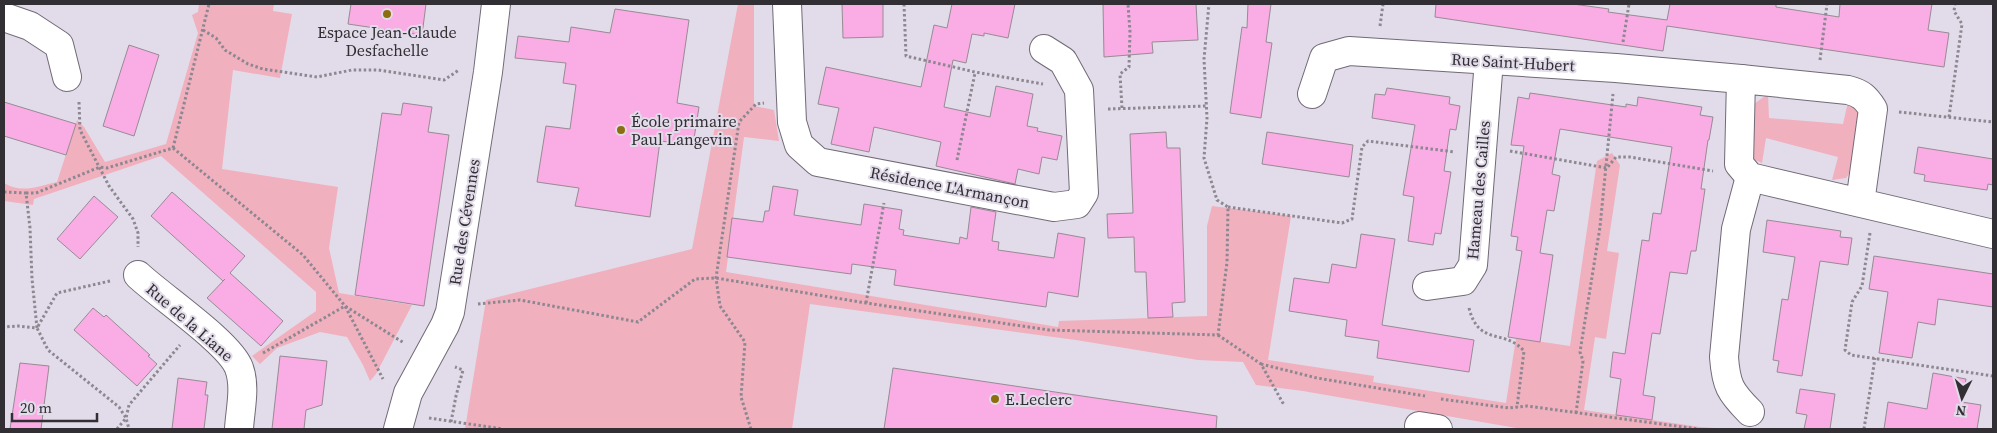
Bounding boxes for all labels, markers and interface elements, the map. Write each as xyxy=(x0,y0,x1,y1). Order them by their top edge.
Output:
marker: Espace Jean-Claude Desfachelle xyxy=(381,8,393,20)
place label: Espace Jean-Claude Desfachelle xyxy=(317,21,457,61)
street label: Rue Saint-Hubert xyxy=(1451,48,1576,76)
place label: École primaire Paul Langevin xyxy=(631,110,737,150)
street label: Hameau des Cailles xyxy=(1461,119,1495,260)
marker: École primaire Paul Langevin xyxy=(615,124,627,136)
street label: Rue des Cévennes xyxy=(443,157,485,287)
street label: Résidence L'Armançon xyxy=(868,161,1032,213)
street label: Rue de la Liane xyxy=(142,278,238,366)
north arrow xyxy=(1937,373,1987,423)
place label: E.Leclerc xyxy=(1005,388,1072,410)
scale bar xyxy=(12,390,98,422)
marker: E.Leclerc xyxy=(989,393,1001,405)
text: 20 m xyxy=(20,397,52,418)
text: N xyxy=(1955,401,1967,421)

